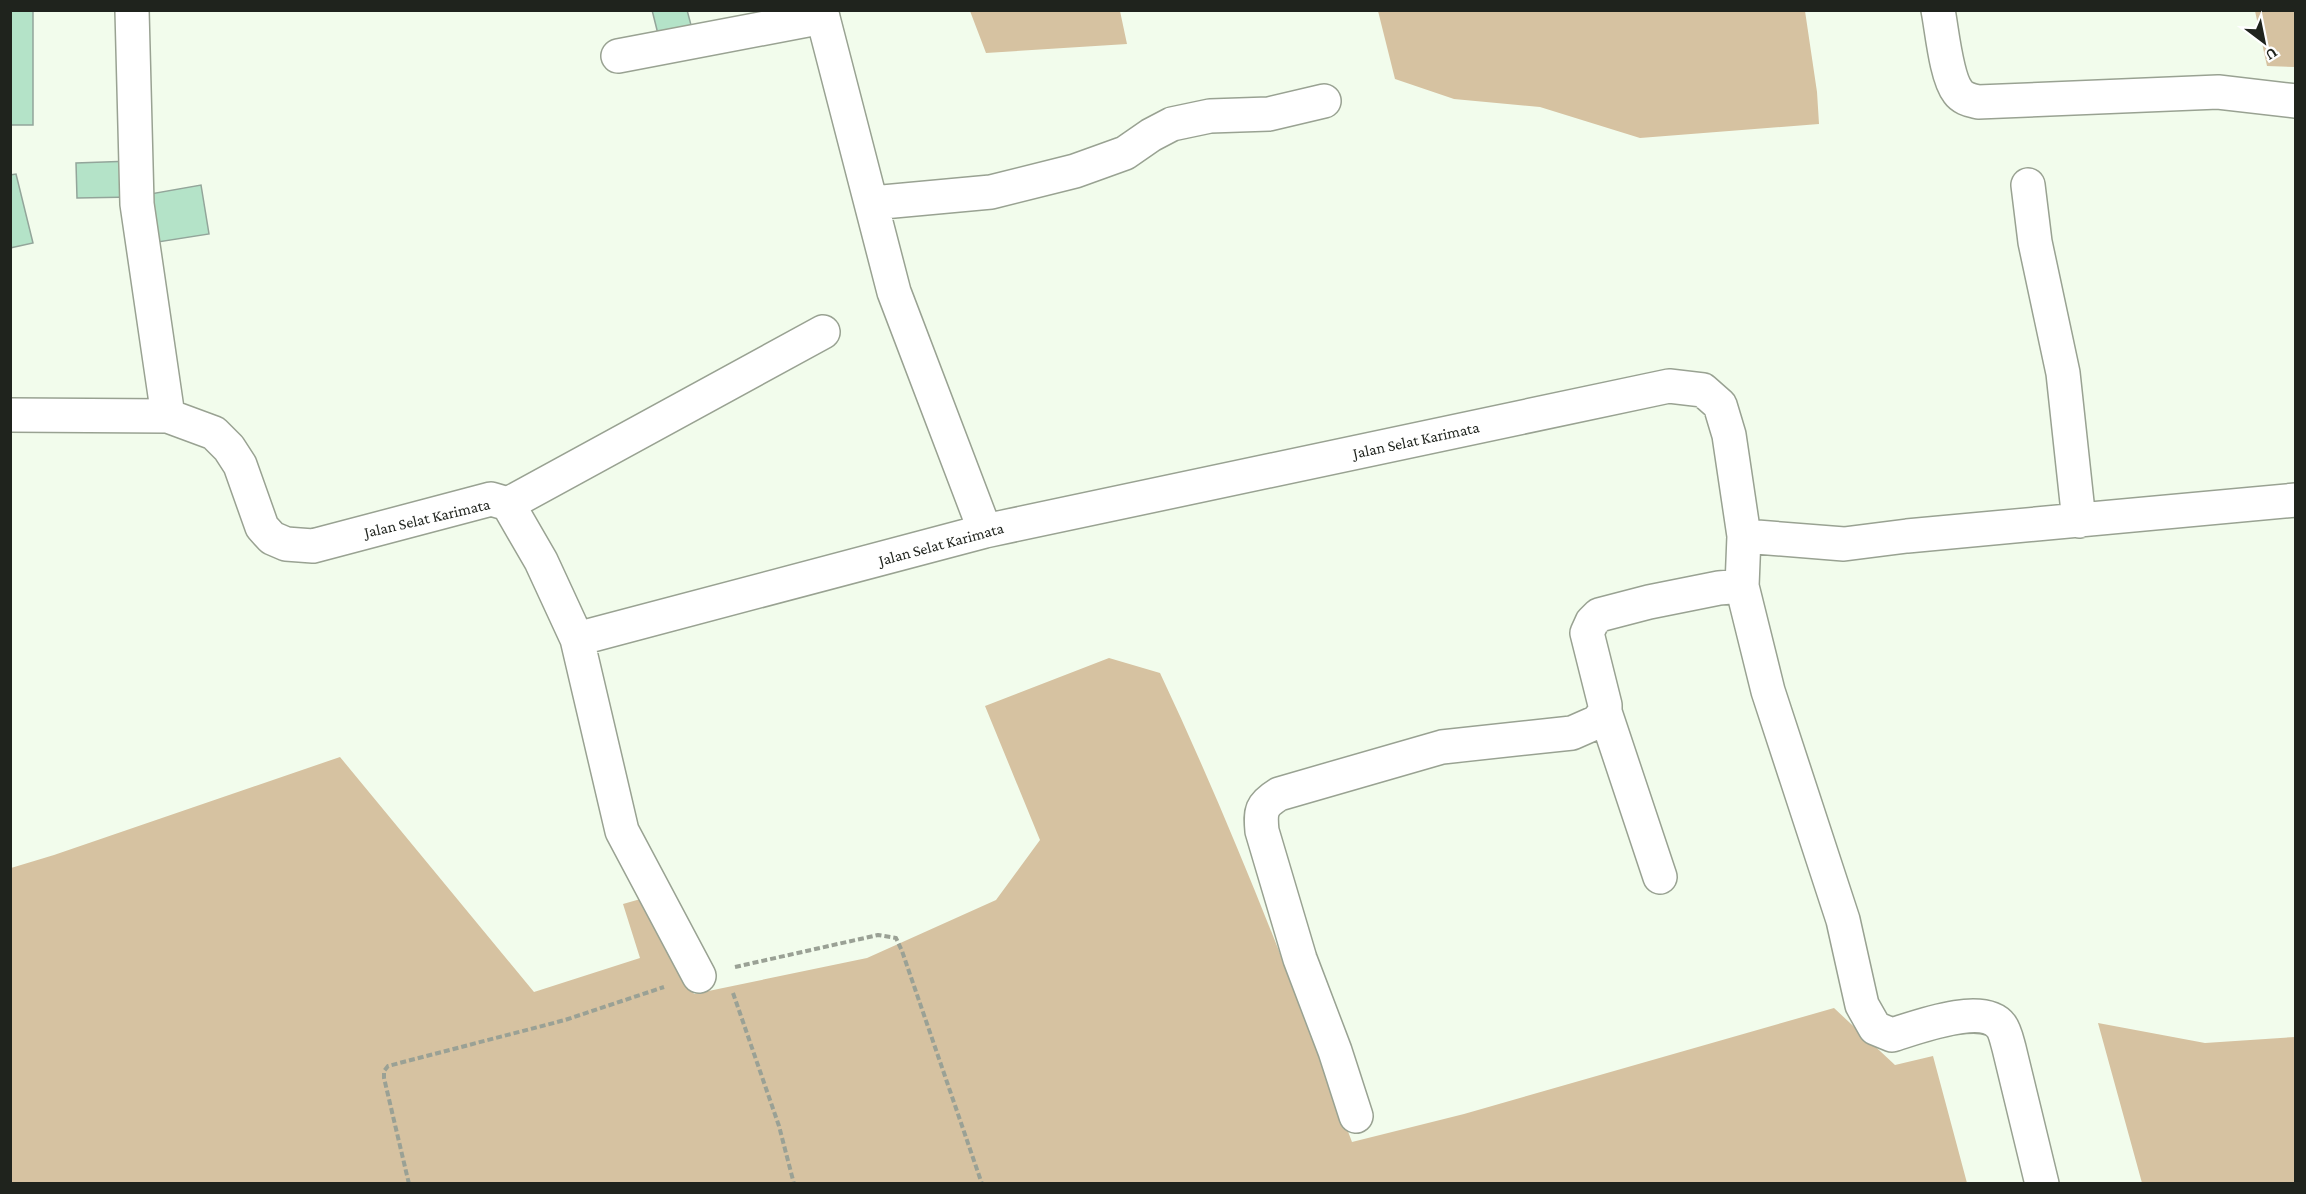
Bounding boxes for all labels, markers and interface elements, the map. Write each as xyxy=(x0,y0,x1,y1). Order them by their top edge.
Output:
north arrow xyxy=(2234,12,2294,72)
text: U xyxy=(2262,44,2281,64)
street label: Jalan Selat Karimata xyxy=(1349,418,1482,463)
street label: Jalan Selat Karimata xyxy=(360,495,493,542)
street label: Jalan Selat Karimata xyxy=(875,519,1006,570)

